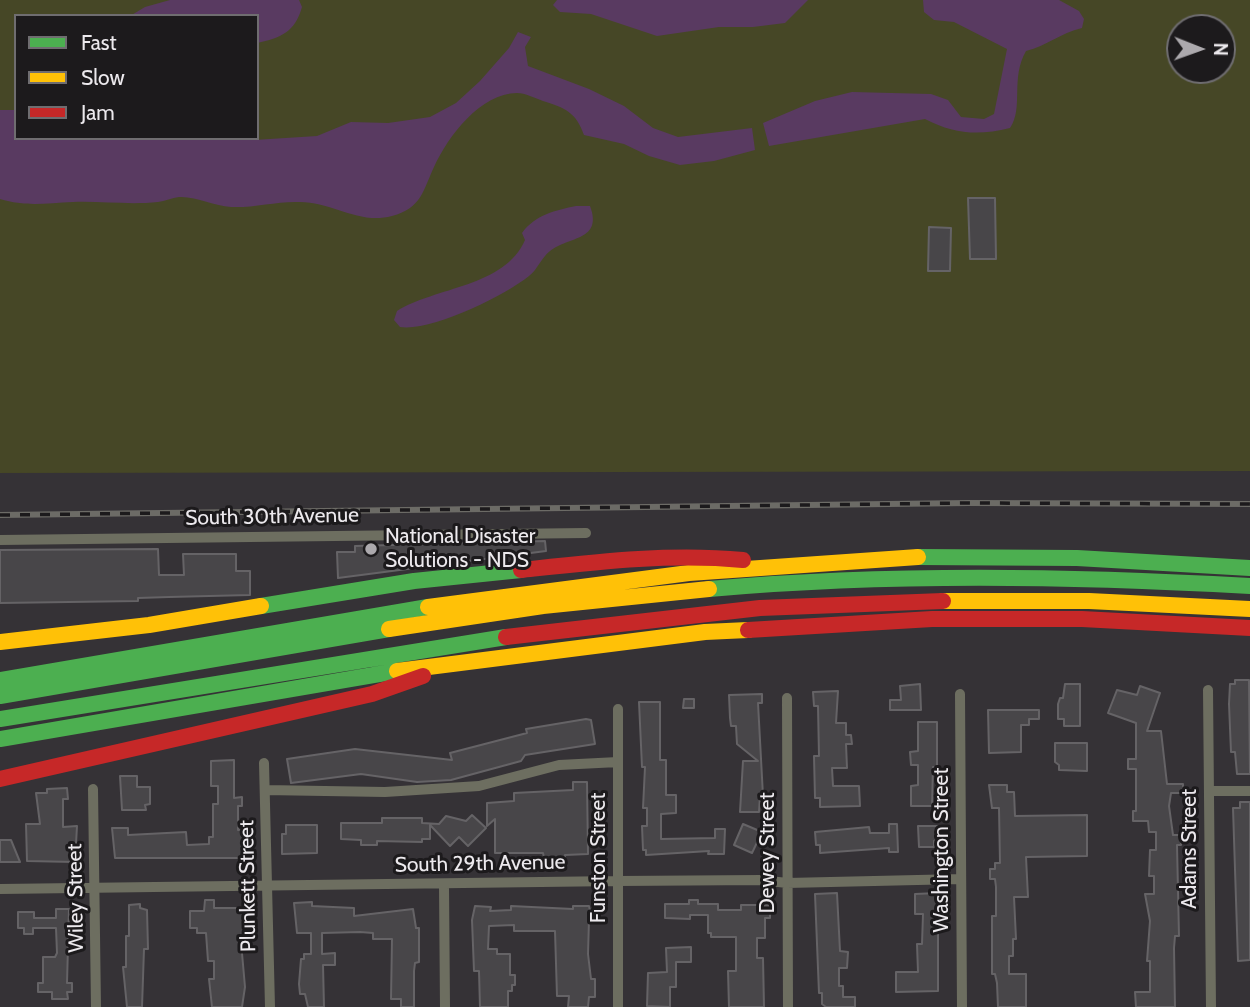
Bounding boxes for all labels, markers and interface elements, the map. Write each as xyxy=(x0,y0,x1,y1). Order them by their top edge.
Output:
legend xyxy=(14,14,259,140)
north arrow xyxy=(1166,14,1236,84)
text: Fast xyxy=(81,30,117,55)
text: N xyxy=(1209,42,1232,56)
text: Slow xyxy=(81,65,125,90)
text: Jam xyxy=(81,100,115,125)
street label: South 30th Avenue xyxy=(185,503,359,531)
place label: National Disaster Solutions - NDS xyxy=(385,524,535,574)
marker: National Disaster Solutions - NDS xyxy=(363,541,379,557)
street label: Washington Street xyxy=(929,768,955,932)
street label: Adams Street xyxy=(1177,789,1203,909)
street label: Funston Street xyxy=(586,793,612,923)
street label: Dewey Street xyxy=(755,793,781,913)
street label: Plunkett Street xyxy=(234,820,262,952)
street label: Wiley Street xyxy=(62,843,90,953)
street label: South 29th Avenue xyxy=(394,850,566,878)

